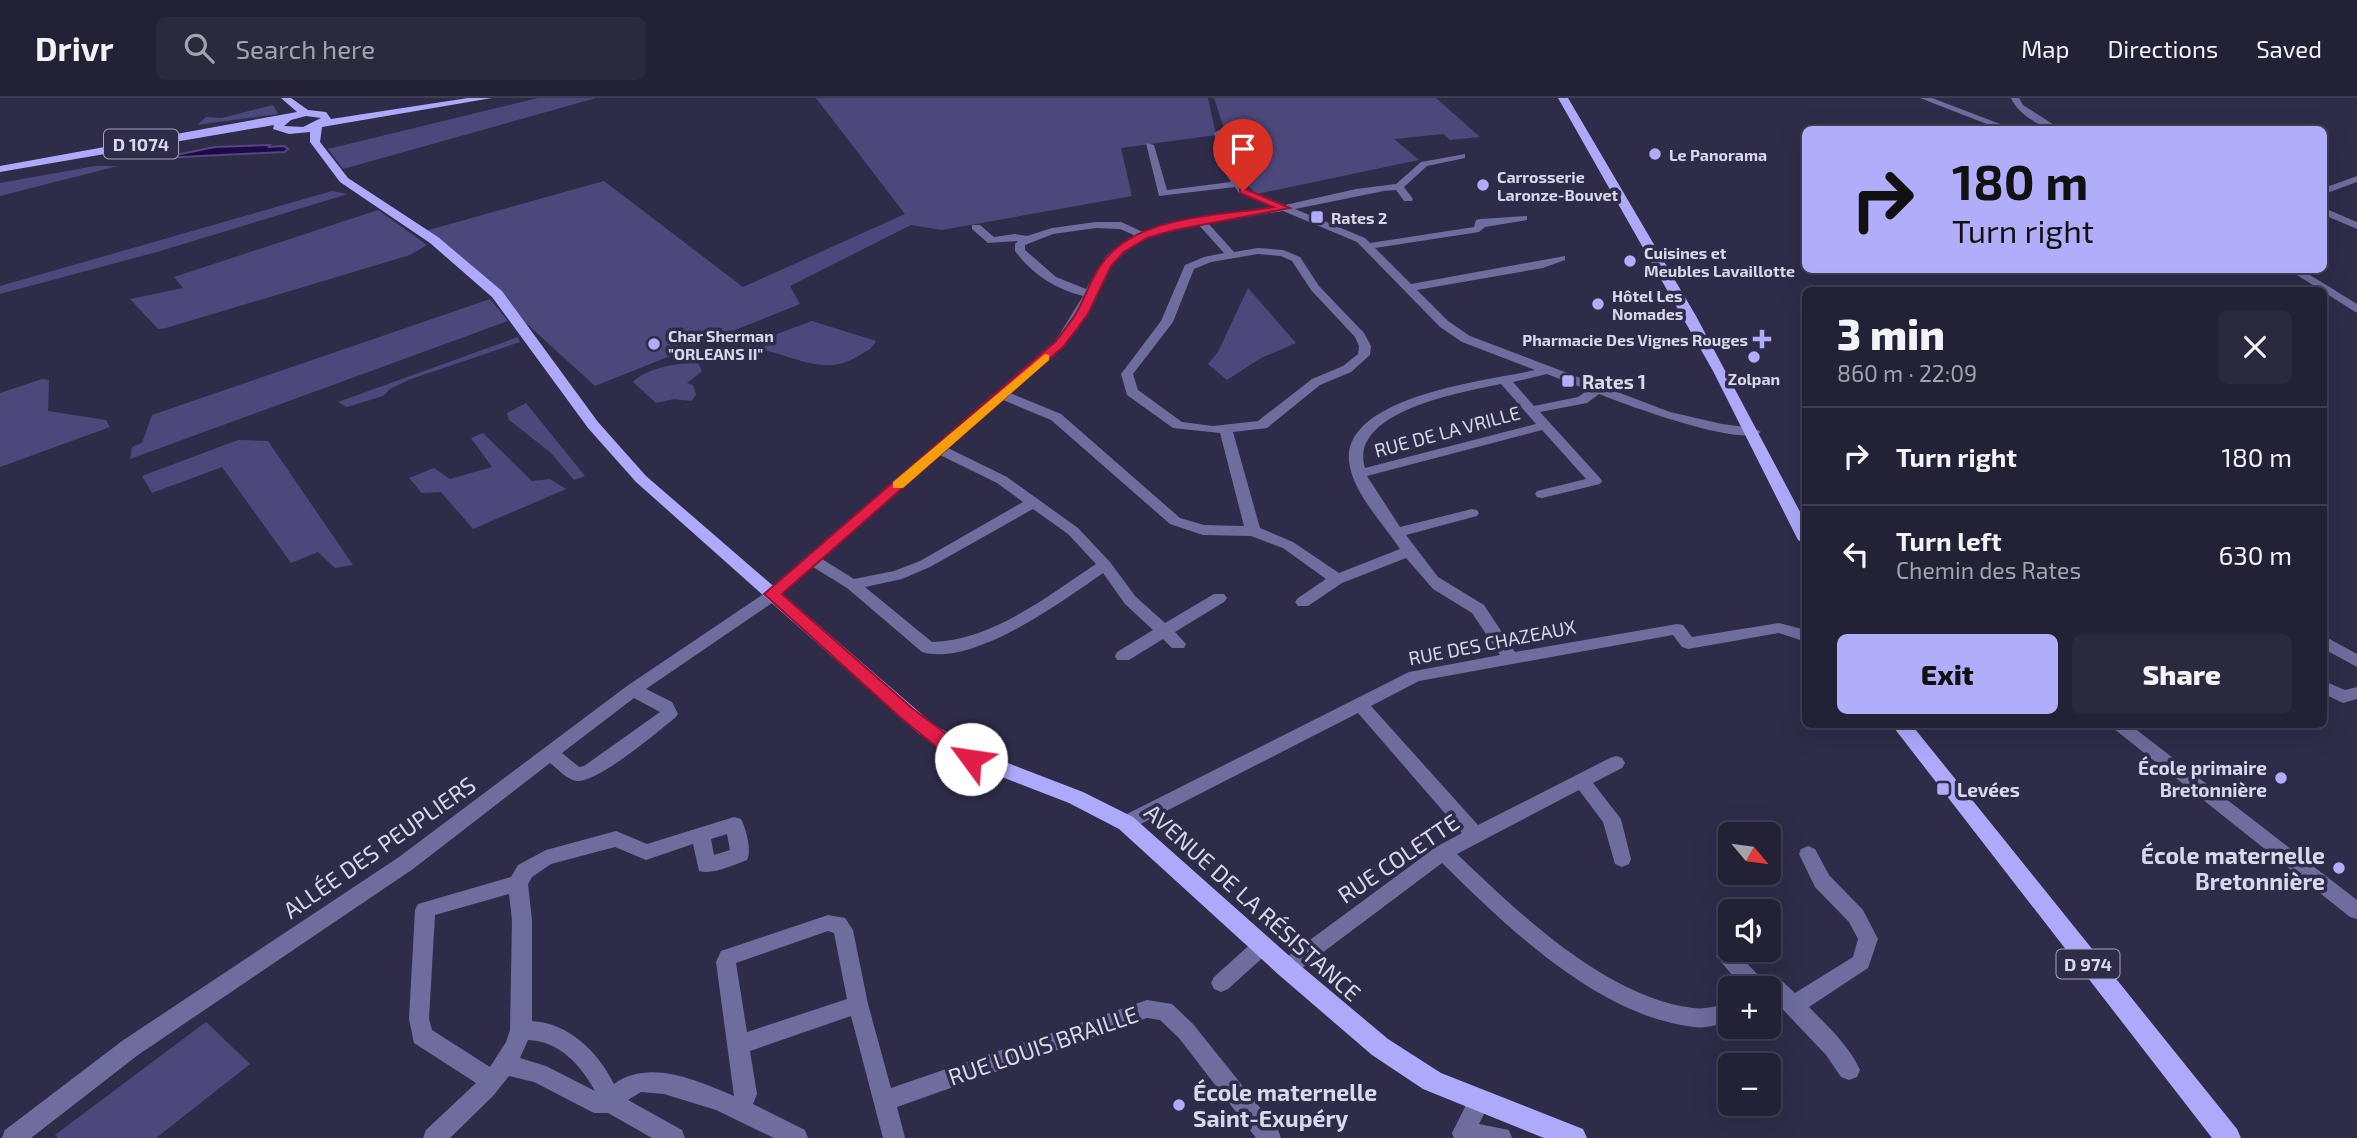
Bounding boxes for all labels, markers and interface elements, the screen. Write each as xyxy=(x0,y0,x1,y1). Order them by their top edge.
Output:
search box xyxy=(156,17,646,80)
text: Drivr xyxy=(35,28,114,68)
icon: search xyxy=(180,29,218,67)
text: Search here xyxy=(236,33,375,64)
text: Map xyxy=(2021,34,2069,63)
text: Directions xyxy=(2107,34,2218,63)
text: Saved xyxy=(2256,34,2322,63)
pin xyxy=(1213,119,1273,191)
road number: D 1074 xyxy=(104,130,178,158)
icon: arrive xyxy=(1224,130,1262,168)
place label: Le Panorama xyxy=(1669,145,1767,164)
marker: Le Panorama xyxy=(1647,146,1663,162)
text: 180 m xyxy=(1952,151,2088,210)
icon: right xyxy=(1837,154,1928,245)
place label: Carrosserie Laronze-Bouvet xyxy=(1497,167,1619,204)
marker: Carrosserie Laronze-Bouvet xyxy=(1475,177,1491,193)
place label: Rates 2 xyxy=(1331,208,1387,227)
marker: Rates 2 xyxy=(1309,209,1325,225)
text: Turn right xyxy=(1952,211,2094,249)
place label: Cuisines et Meubles Lavaillotte xyxy=(1644,243,1795,280)
marker: Cuisines et Meubles Lavaillotte xyxy=(1622,253,1638,269)
place label: Hôtel Les Nomades xyxy=(1612,286,1683,323)
marker: Hôtel Les Nomades xyxy=(1590,296,1606,312)
text: 3 min xyxy=(1837,308,1945,358)
button: close xyxy=(2218,310,2292,384)
place label: Char Sherman "ORLEANS II" xyxy=(668,326,774,363)
place label: Pharmacie Des Vignes Rouges xyxy=(1522,330,1748,349)
marker: Pharmacie Des Vignes Rouges xyxy=(1754,331,1770,347)
marker: Char Sherman "ORLEANS II" xyxy=(646,336,662,352)
marker: Zolpan xyxy=(1746,349,1762,365)
text: 860 m · 22:09 xyxy=(1837,359,1977,387)
place label: Zolpan xyxy=(1728,369,1780,388)
place label: Rates 1 xyxy=(1582,370,1646,393)
marker: Rates 1 xyxy=(1560,373,1576,389)
street label: RUE DE LA VRILLE xyxy=(1372,400,1522,462)
icon: right xyxy=(1837,437,1875,475)
text: Turn right xyxy=(1896,441,2017,472)
text: 180 m xyxy=(2222,441,2292,472)
text: Turn left xyxy=(1896,525,2002,556)
icon: left xyxy=(1837,535,1875,573)
text: 630 m xyxy=(2218,539,2292,570)
text: Chemin des Rates xyxy=(1896,556,2081,584)
street label: RUE DES CHAZEAUX xyxy=(1406,614,1578,670)
button: Exit xyxy=(1837,634,2058,714)
button: Share xyxy=(2072,634,2292,714)
position arrow xyxy=(934,722,1008,796)
place label: École primaire Bretonnière xyxy=(2138,755,2267,801)
street label: ALLÉE DES PEUPLIERS xyxy=(277,770,481,924)
marker: École primaire Bretonnière xyxy=(2273,770,2289,786)
place label: Levées xyxy=(1957,778,2020,801)
marker: Levées xyxy=(1935,781,1951,797)
street label: AVENUE DE LA RÉSISTANCE xyxy=(1139,797,1367,1007)
street label: RUE COLETTE xyxy=(1332,807,1464,909)
north arrow xyxy=(1718,822,1782,886)
map controls xyxy=(1718,822,1781,1116)
place label: École maternelle Bretonnière xyxy=(2141,841,2325,895)
marker: École maternelle Bretonnière xyxy=(2331,860,2347,876)
button: sound xyxy=(1718,899,1781,962)
road number: D 974 xyxy=(2056,950,2120,978)
button: + xyxy=(1718,976,1781,1039)
street label: RUE LOUIS BRAILLE xyxy=(944,999,1142,1091)
button: − xyxy=(1718,1053,1781,1116)
place label: École maternelle Saint-Exupéry xyxy=(1193,1078,1377,1132)
marker: École maternelle Saint-Exupéry xyxy=(1171,1097,1187,1113)

